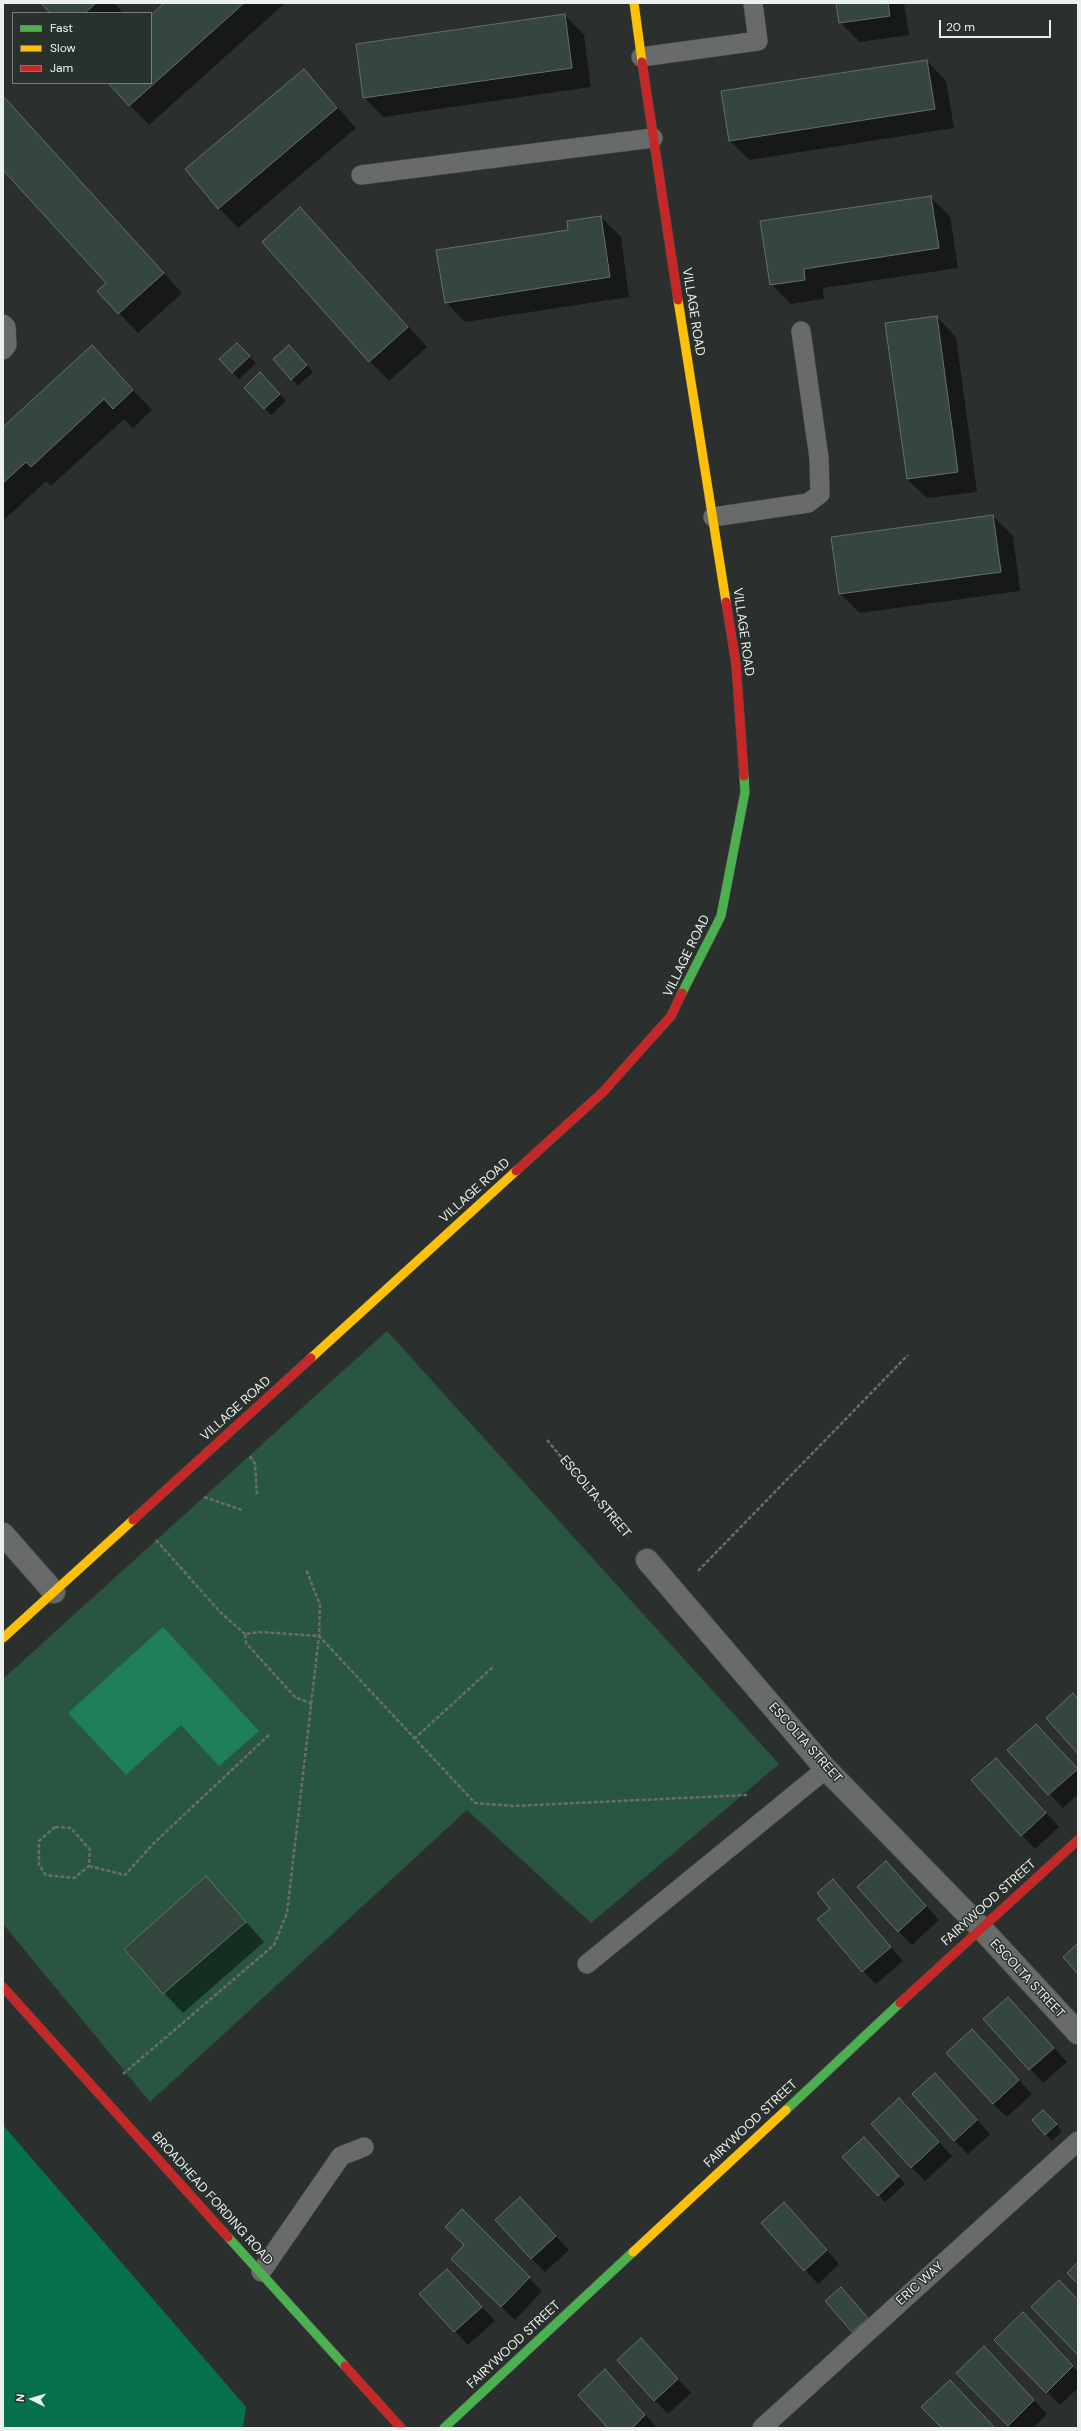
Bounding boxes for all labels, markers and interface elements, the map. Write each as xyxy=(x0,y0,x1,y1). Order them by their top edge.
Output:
legend xyxy=(12,12,152,84)
scale bar xyxy=(941,12,1053,38)
text: 20 m xyxy=(946,19,975,35)
text: Fast xyxy=(50,20,73,36)
text: Slow xyxy=(50,40,76,56)
text: Jam xyxy=(50,60,73,76)
street label: VILLAGE ROAD xyxy=(678,267,708,357)
street label: VILLAGE ROAD xyxy=(729,587,757,677)
street label: VILLAGE ROAD xyxy=(660,913,714,999)
street label: VILLAGE ROAD xyxy=(437,1155,513,1227)
street label: VILLAGE ROAD xyxy=(198,1373,274,1445)
street label: ESCOLTA STREET xyxy=(556,1453,634,1541)
street label: ESCOLTA STREET xyxy=(765,1700,845,1786)
street label: FAIRYWOOD STREET xyxy=(939,1856,1039,1950)
street label: ESCOLTA STREET xyxy=(986,1936,1068,2022)
street label: FAIRYWOOD STREET xyxy=(701,2077,801,2171)
street label: BROADHEAD FORDING ROAD xyxy=(148,2129,276,2269)
street label: ERIC WAY xyxy=(893,2259,947,2309)
street label: FAIRYWOOD STREET xyxy=(464,2298,564,2392)
north arrow xyxy=(12,2379,52,2419)
text: N xyxy=(13,2393,27,2403)

